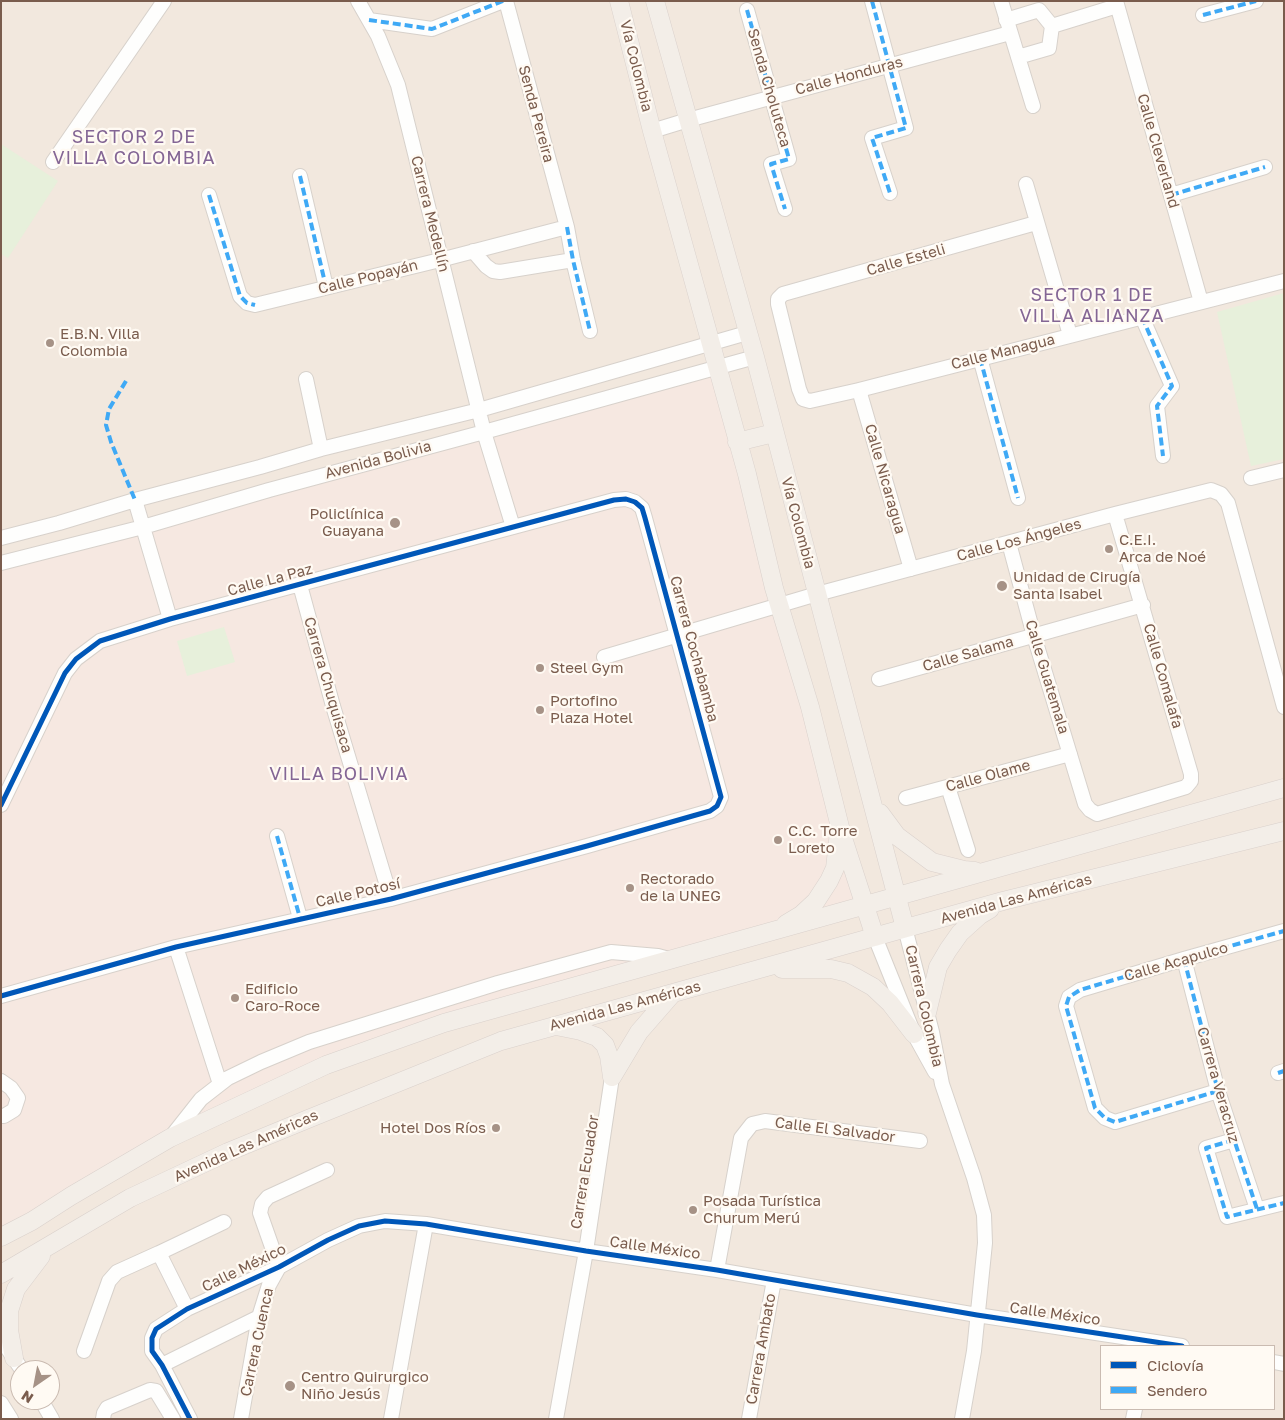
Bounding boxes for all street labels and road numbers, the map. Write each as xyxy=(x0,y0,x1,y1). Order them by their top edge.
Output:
street label: Vía Colombia xyxy=(616,18,656,114)
street label: Senda Choluteca xyxy=(743,27,795,149)
street label: Calle Honduras xyxy=(793,53,905,99)
street label: Senda Pereira xyxy=(514,63,558,165)
street label: Calle Cleverland xyxy=(1133,92,1183,210)
street label: Carrera Medellín xyxy=(407,154,453,274)
street label: Calle Esteli xyxy=(864,240,948,280)
street label: Calle Popayán xyxy=(316,256,420,298)
street label: Calle Managua xyxy=(949,330,1057,374)
street label: Calle Nicaragua xyxy=(861,422,909,536)
street label: Avenida Bolivia xyxy=(323,437,433,483)
street label: Vía Colombia xyxy=(777,475,819,571)
street label: Calle Los Ángeles xyxy=(955,515,1083,565)
street label: Calle La Paz xyxy=(226,560,314,600)
street label: Carrera Cochabamba xyxy=(666,574,722,724)
street label: Carrera Chuquisaca xyxy=(300,615,356,755)
street label: Calle Guatemala xyxy=(1021,618,1073,736)
street label: Calle Comalafa xyxy=(1139,621,1187,731)
street label: Calle Salama xyxy=(920,632,1016,676)
street label: Calle Olame xyxy=(944,756,1032,796)
street label: Avenida Las Américas xyxy=(938,870,1094,928)
street label: Calle Potosí xyxy=(314,875,402,911)
street label: Calle Acapulco xyxy=(1122,939,1230,985)
street label: Carrera Colombia xyxy=(901,943,947,1069)
street label: Avenida Las Américas xyxy=(547,977,703,1035)
street label: Carrera Veracruz xyxy=(1193,1025,1243,1145)
street label: Avenida Las Américas xyxy=(171,1106,321,1186)
street label: Carrera Ecuador xyxy=(567,1113,603,1231)
street label: Calle El Salvador xyxy=(774,1114,896,1146)
street label: Calle México xyxy=(609,1233,701,1263)
street label: Calle México xyxy=(199,1240,289,1296)
street label: Carrera Cuenca xyxy=(237,1286,277,1398)
street label: Carrera Ambato xyxy=(742,1292,780,1406)
street label: Calle México xyxy=(1009,1299,1101,1329)

